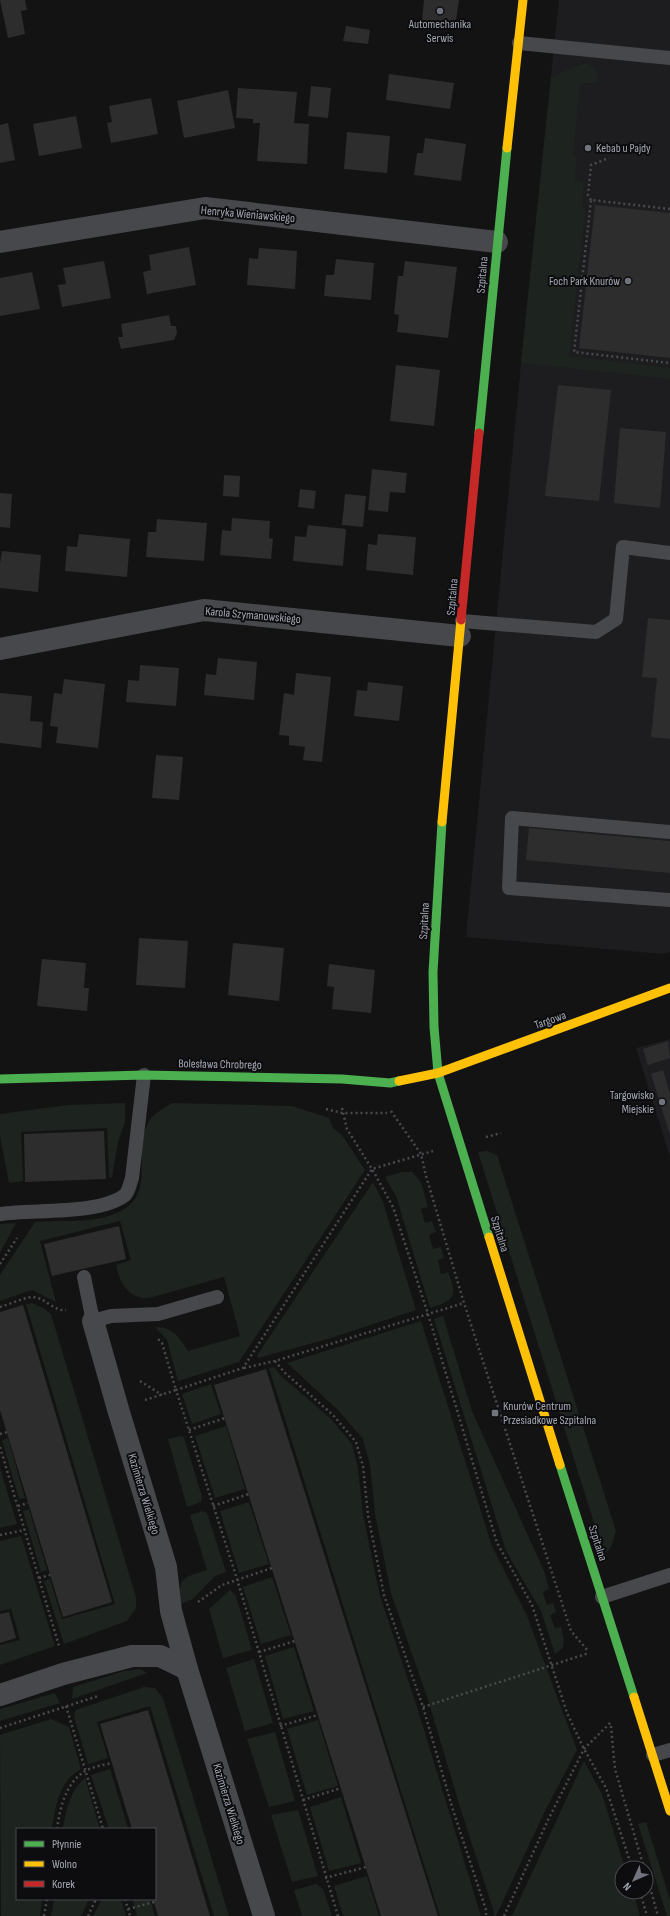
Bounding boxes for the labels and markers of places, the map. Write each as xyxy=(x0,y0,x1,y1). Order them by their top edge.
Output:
marker: Automechanika Serwis xyxy=(435,6,445,16)
place label: Automechanika Serwis xyxy=(408,17,472,46)
place label: Kebab u Pajdy xyxy=(596,141,651,156)
marker: Kebab u Pajdy xyxy=(583,143,593,153)
place label: Foch Park Knurów xyxy=(549,274,620,289)
marker: Foch Park Knurów xyxy=(623,276,633,286)
place label: Targowisko Miejskie xyxy=(610,1088,654,1117)
marker: Targowisko Miejskie xyxy=(657,1097,667,1107)
place label: Knurów Centrum Przesiadkowe Szpitalna xyxy=(503,1399,597,1428)
marker: Knurów Centrum Przesiadkowe Szpitalna xyxy=(490,1408,500,1418)

